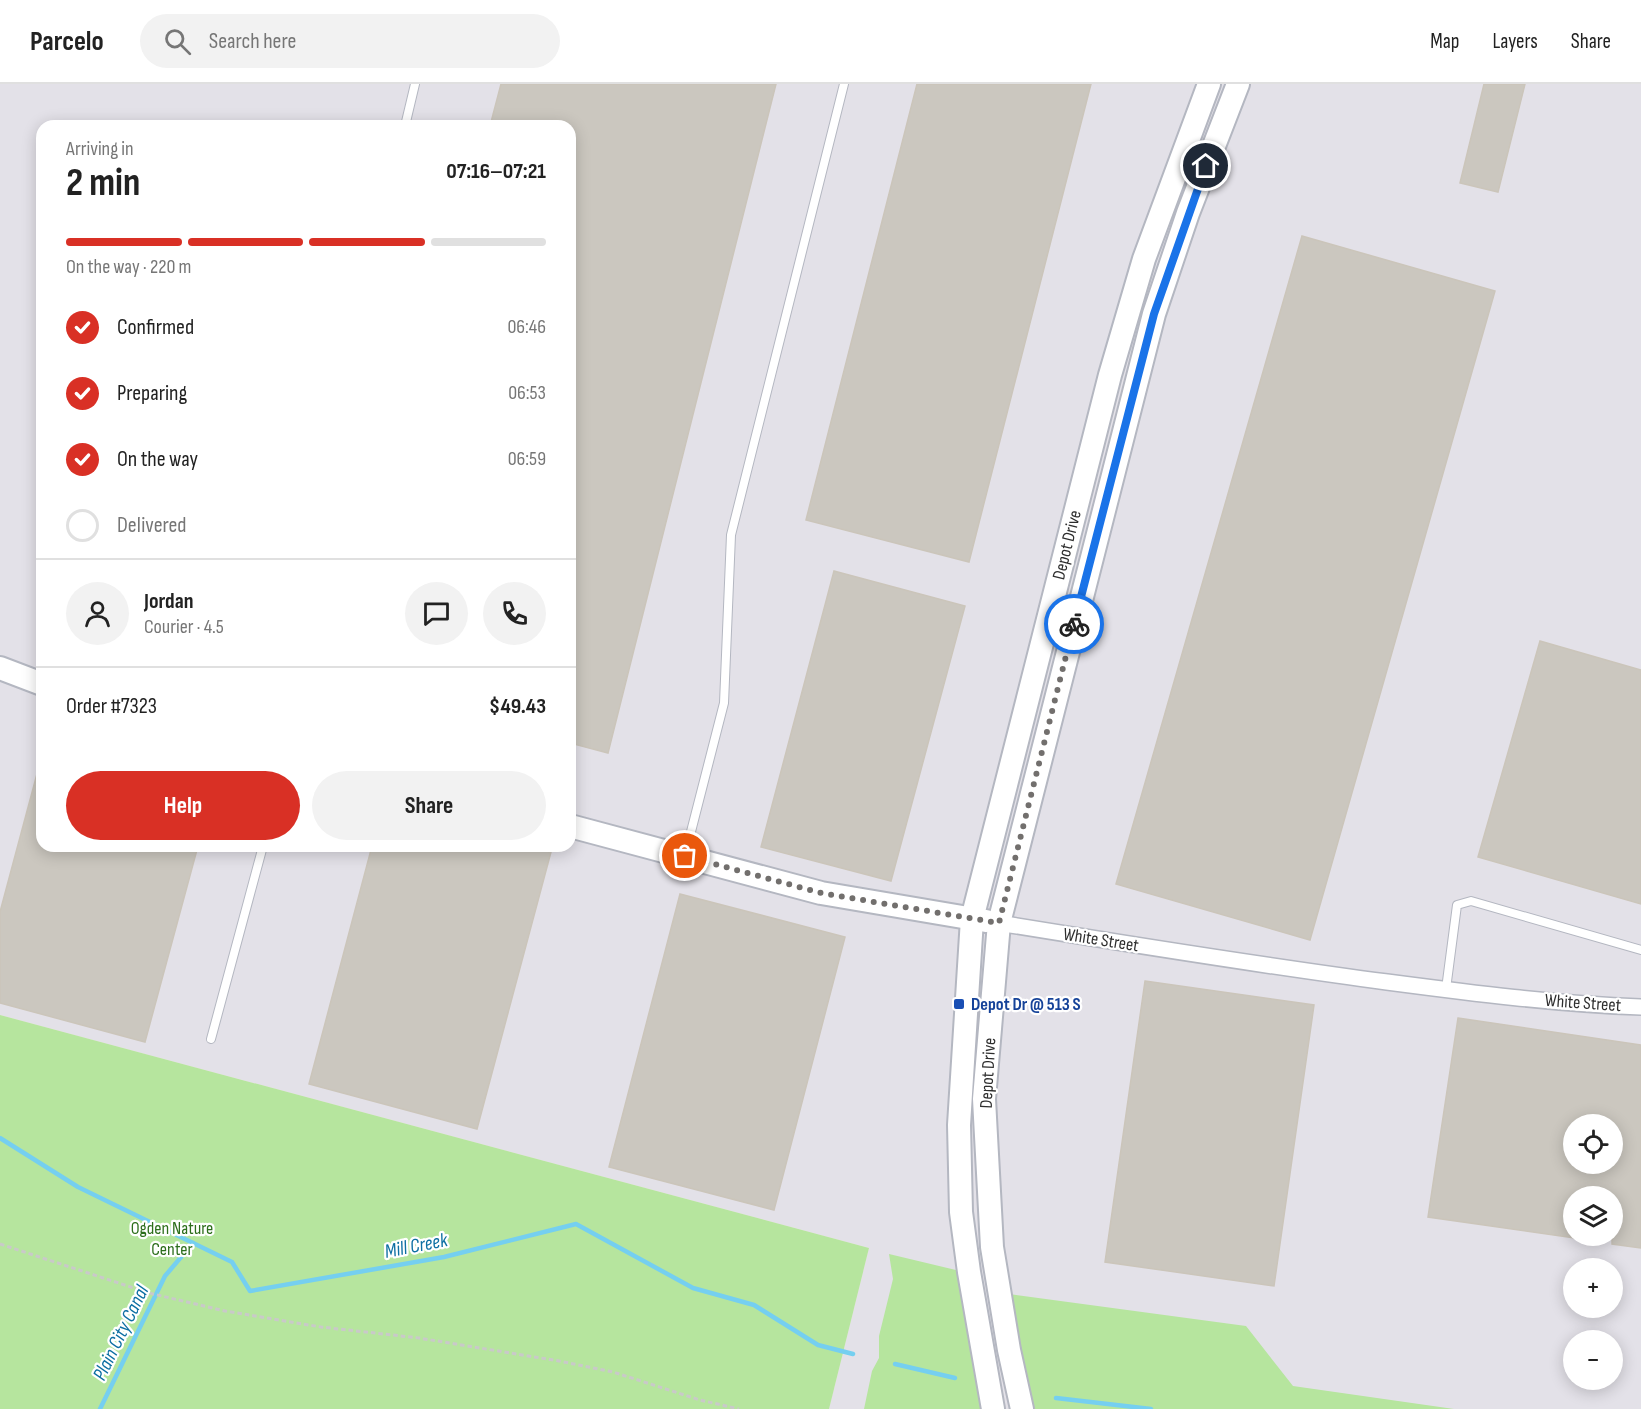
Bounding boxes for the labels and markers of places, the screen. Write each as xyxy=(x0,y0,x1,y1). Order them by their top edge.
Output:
pin xyxy=(1180,140,1231,191)
pin xyxy=(659,830,710,881)
place label: Depot Dr @ 513 S xyxy=(971,994,1081,1015)
marker: Depot Dr @ 513 S xyxy=(952,997,966,1011)

